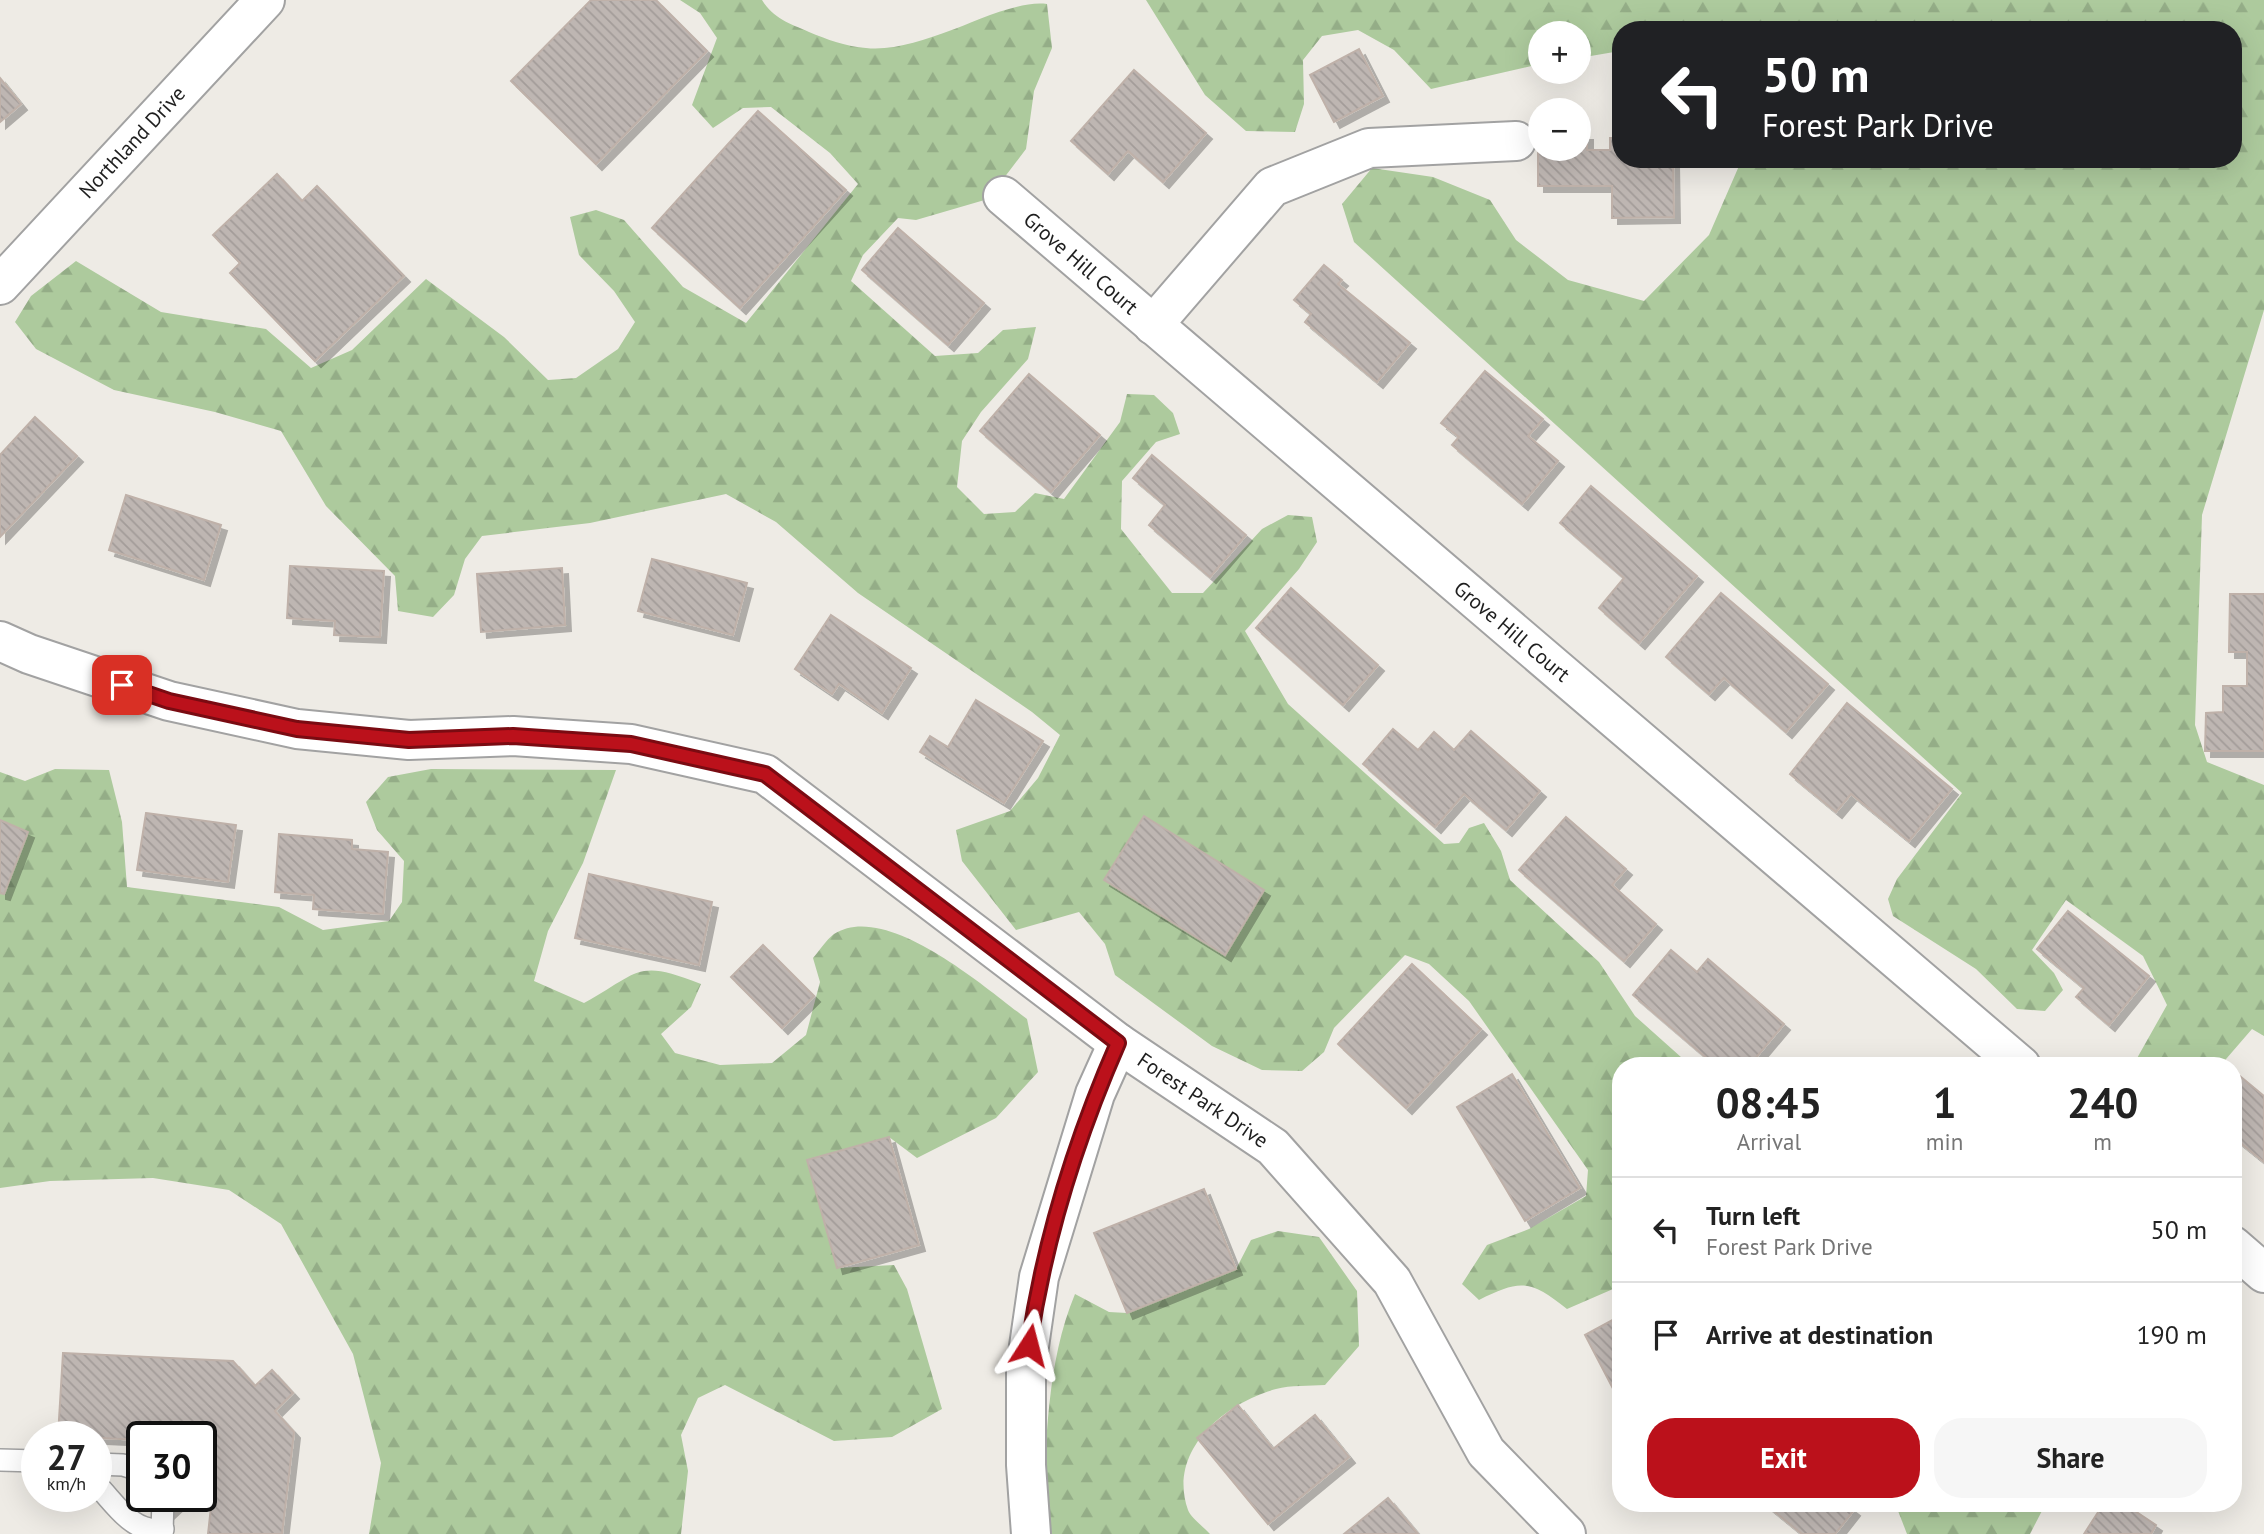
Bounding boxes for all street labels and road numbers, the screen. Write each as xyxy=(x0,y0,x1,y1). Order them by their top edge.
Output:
street label: Northland Drive xyxy=(73,80,191,204)
street label: Grove Hill Court xyxy=(1018,206,1144,320)
street label: Grove Hill Court xyxy=(1448,575,1576,687)
street label: Forest Park Drive xyxy=(1132,1046,1274,1154)

